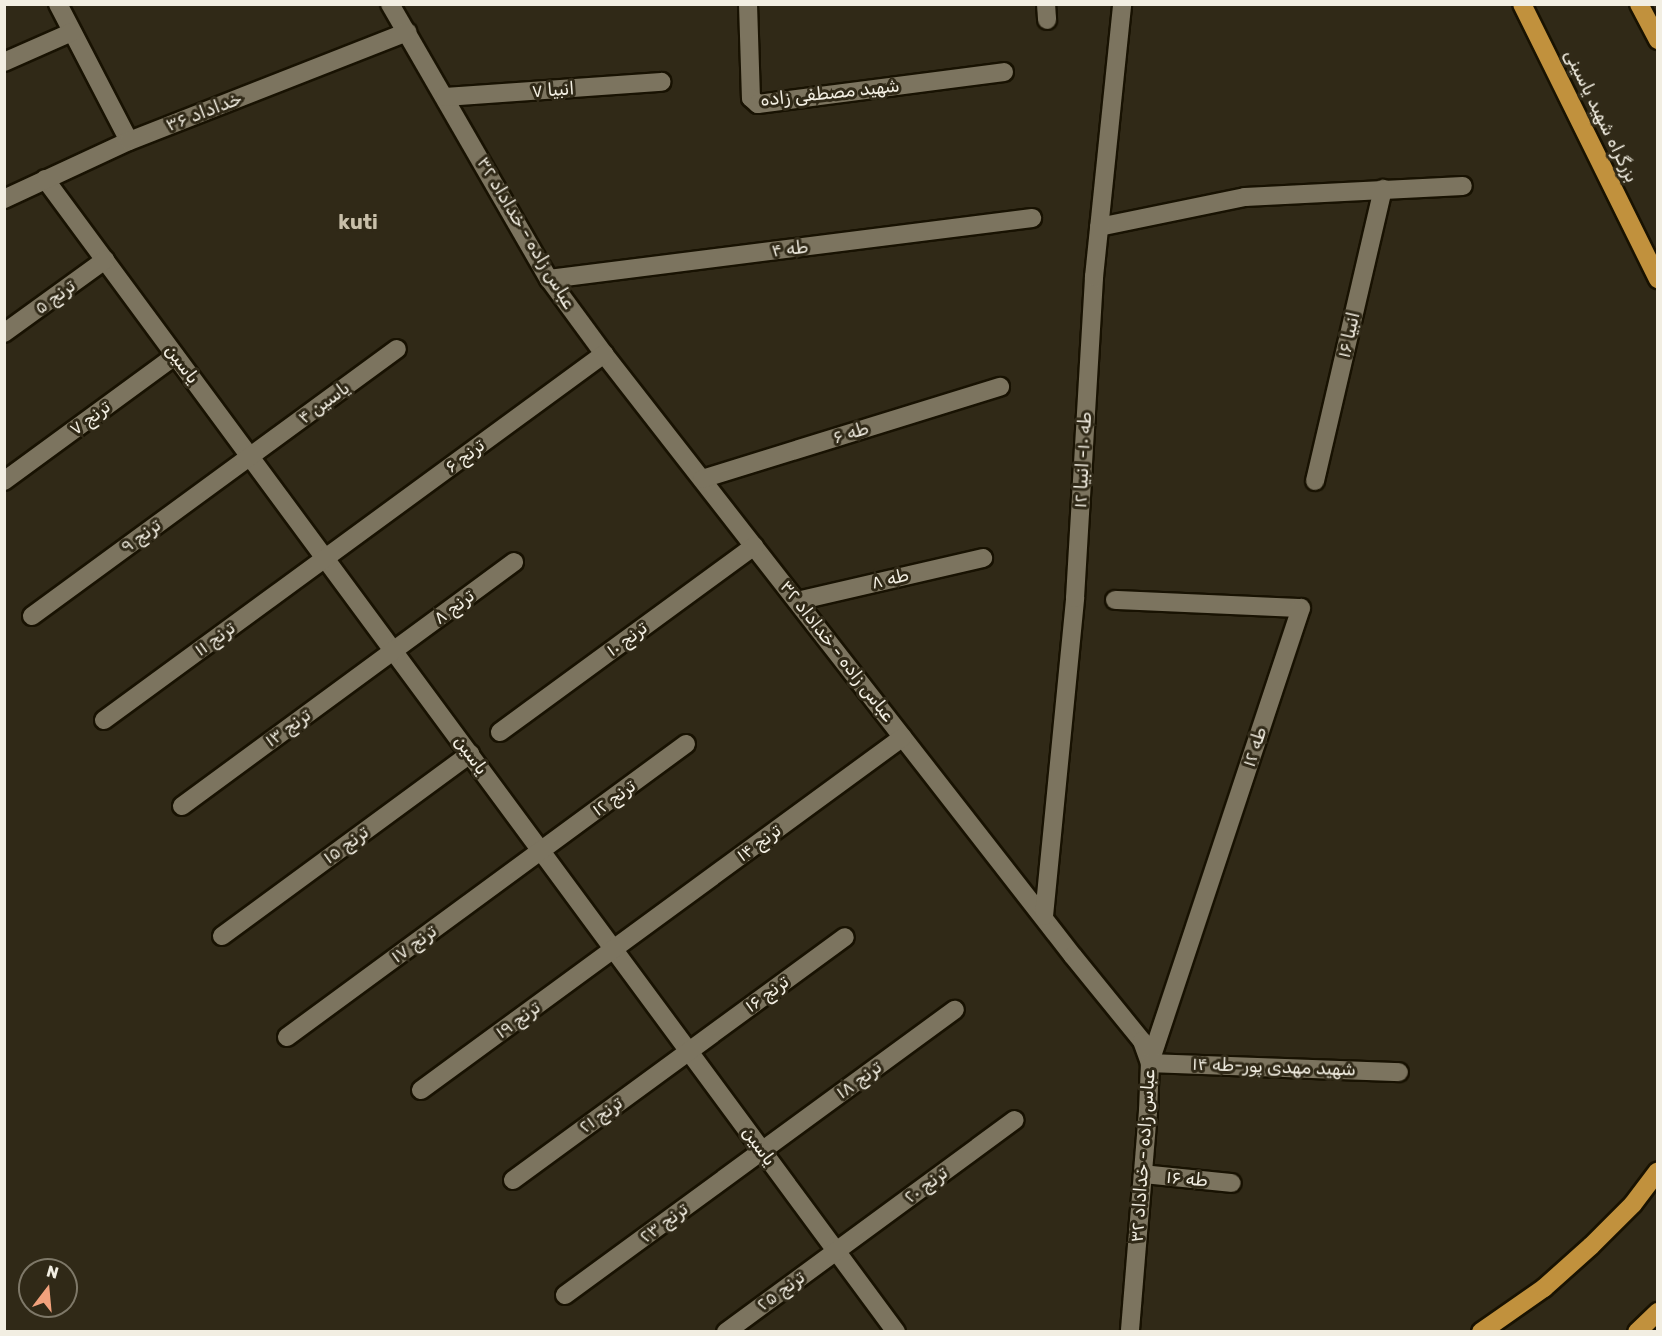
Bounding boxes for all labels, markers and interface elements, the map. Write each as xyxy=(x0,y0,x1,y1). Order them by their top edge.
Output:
street label: بزرگراه شهید یاسینی xyxy=(1559,46,1643,186)
street label: شهید مصطفی زاده xyxy=(759,75,901,111)
street label: انبیا ۷ xyxy=(531,78,575,102)
street label: خداداد ۳۶ xyxy=(163,88,245,136)
street label: عباس زاده - خداداد ۳۲ xyxy=(472,153,580,313)
district label: kuti xyxy=(338,210,378,234)
street label: طه ۴ xyxy=(770,236,810,262)
street label: ترنج ۵ xyxy=(30,275,80,319)
street label: انبیا ۱۶ xyxy=(1333,310,1365,360)
street label: یاسین xyxy=(160,340,204,388)
street label: یاسین ۴ xyxy=(294,377,354,429)
street label: ترنج ۷ xyxy=(65,396,115,440)
street label: طه ۱۰- انبیا ۱۲ xyxy=(1070,411,1096,509)
street label: طه ۶ xyxy=(831,417,871,449)
street label: ترنج ۶ xyxy=(441,434,489,478)
street label: ترنج ۹ xyxy=(117,514,165,558)
street label: طه ۸ xyxy=(869,564,911,594)
street label: عباس زاده - خداداد ۳۲ xyxy=(775,576,899,726)
street label: ترنج ۸ xyxy=(429,585,479,629)
street label: ترنج ۱۱ xyxy=(190,617,240,661)
street label: ترنج ۱۰ xyxy=(602,617,652,661)
street label: ترنج ۱۳ xyxy=(261,704,315,752)
street label: طه ۱۲ xyxy=(1238,724,1272,770)
street label: یاسین xyxy=(450,731,492,779)
street label: ترنج ۱۲ xyxy=(588,775,640,821)
street label: ترنج ۱۴ xyxy=(733,820,785,866)
street label: ترنج ۱۵ xyxy=(319,821,373,869)
street label: ترنج ۱۷ xyxy=(387,920,441,968)
street label: ترنج ۱۶ xyxy=(741,971,793,1017)
street label: ترنج ۱۹ xyxy=(491,997,545,1043)
street label: شهید مهدی پور-طه ۱۴ xyxy=(1192,1053,1356,1081)
street label: ترنج ۱۸ xyxy=(832,1056,886,1104)
street label: عباس زاده - خداداد ۳۲ xyxy=(1126,1069,1160,1243)
street label: ترنج ۲۱ xyxy=(575,1092,627,1138)
street label: یاسین xyxy=(738,1122,780,1170)
street label: ترنج ۲۰ xyxy=(900,1162,952,1208)
street label: طه ۱۶ xyxy=(1165,1166,1209,1192)
street label: ترنج ۲۳ xyxy=(636,1198,692,1248)
north arrow xyxy=(18,1258,78,1318)
text: N xyxy=(44,1261,61,1283)
street label: ترنج ۲۵ xyxy=(753,1266,809,1316)

